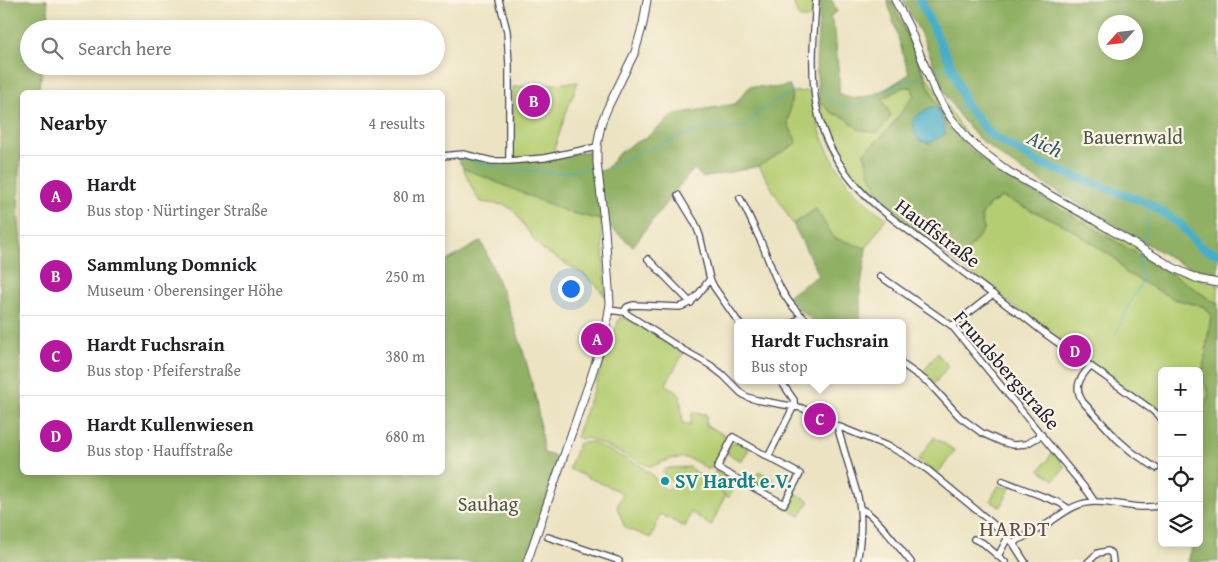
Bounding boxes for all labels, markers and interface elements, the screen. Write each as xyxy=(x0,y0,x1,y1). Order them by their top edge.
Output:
north arrow xyxy=(1098,15,1143,60)
search box xyxy=(20,20,445,75)
icon: search xyxy=(38,34,66,62)
text: Search here xyxy=(78,34,172,62)
pin: B xyxy=(518,82,550,120)
text: Nearby xyxy=(40,107,107,138)
text: 4 results xyxy=(368,111,425,135)
water label: Aich xyxy=(1021,121,1069,166)
park label: Bauernwald xyxy=(1083,122,1183,151)
text: Hardt xyxy=(87,170,137,198)
text: A xyxy=(51,184,61,208)
text: 80 m xyxy=(393,184,425,208)
street label: Hauffstraße xyxy=(890,191,987,274)
text: Bus stop · Nürtinger Straße xyxy=(87,198,268,222)
text: Sammlung Domnick xyxy=(87,250,257,278)
text: B xyxy=(51,264,61,288)
text: 250 m xyxy=(385,264,425,288)
your location xyxy=(558,276,584,302)
text: Museum · Oberensinger Höhe xyxy=(87,278,283,302)
street label: Frundsbergstraße xyxy=(947,303,1068,436)
popup xyxy=(734,319,906,384)
pin: A xyxy=(581,320,613,358)
text: Hardt Fuchsrain xyxy=(751,326,889,354)
text: Hardt Fuchsrain xyxy=(87,330,225,358)
pin: D xyxy=(1059,332,1091,370)
text: C xyxy=(51,344,61,368)
text: 380 m xyxy=(385,344,425,368)
text: Bus stop xyxy=(751,354,808,378)
text: Bus stop · Pfeiferstraße xyxy=(87,358,241,382)
map controls xyxy=(1158,367,1203,547)
button: + xyxy=(1158,367,1203,412)
pin: C xyxy=(804,400,836,438)
text: Hardt Kullenwiesen xyxy=(87,410,254,438)
button: − xyxy=(1158,412,1203,457)
text: D xyxy=(51,424,61,448)
text: 680 m xyxy=(385,424,425,448)
text: Bus stop · Hauffstraße xyxy=(87,438,233,462)
button: locate xyxy=(1158,457,1203,502)
place label: SV Hardt e.V. xyxy=(675,466,792,495)
marker: SV Hardt e.V. xyxy=(659,475,671,487)
park label: Sauhag xyxy=(458,489,518,518)
button: layers xyxy=(1158,502,1203,547)
district label: HARDT xyxy=(979,512,1051,544)

